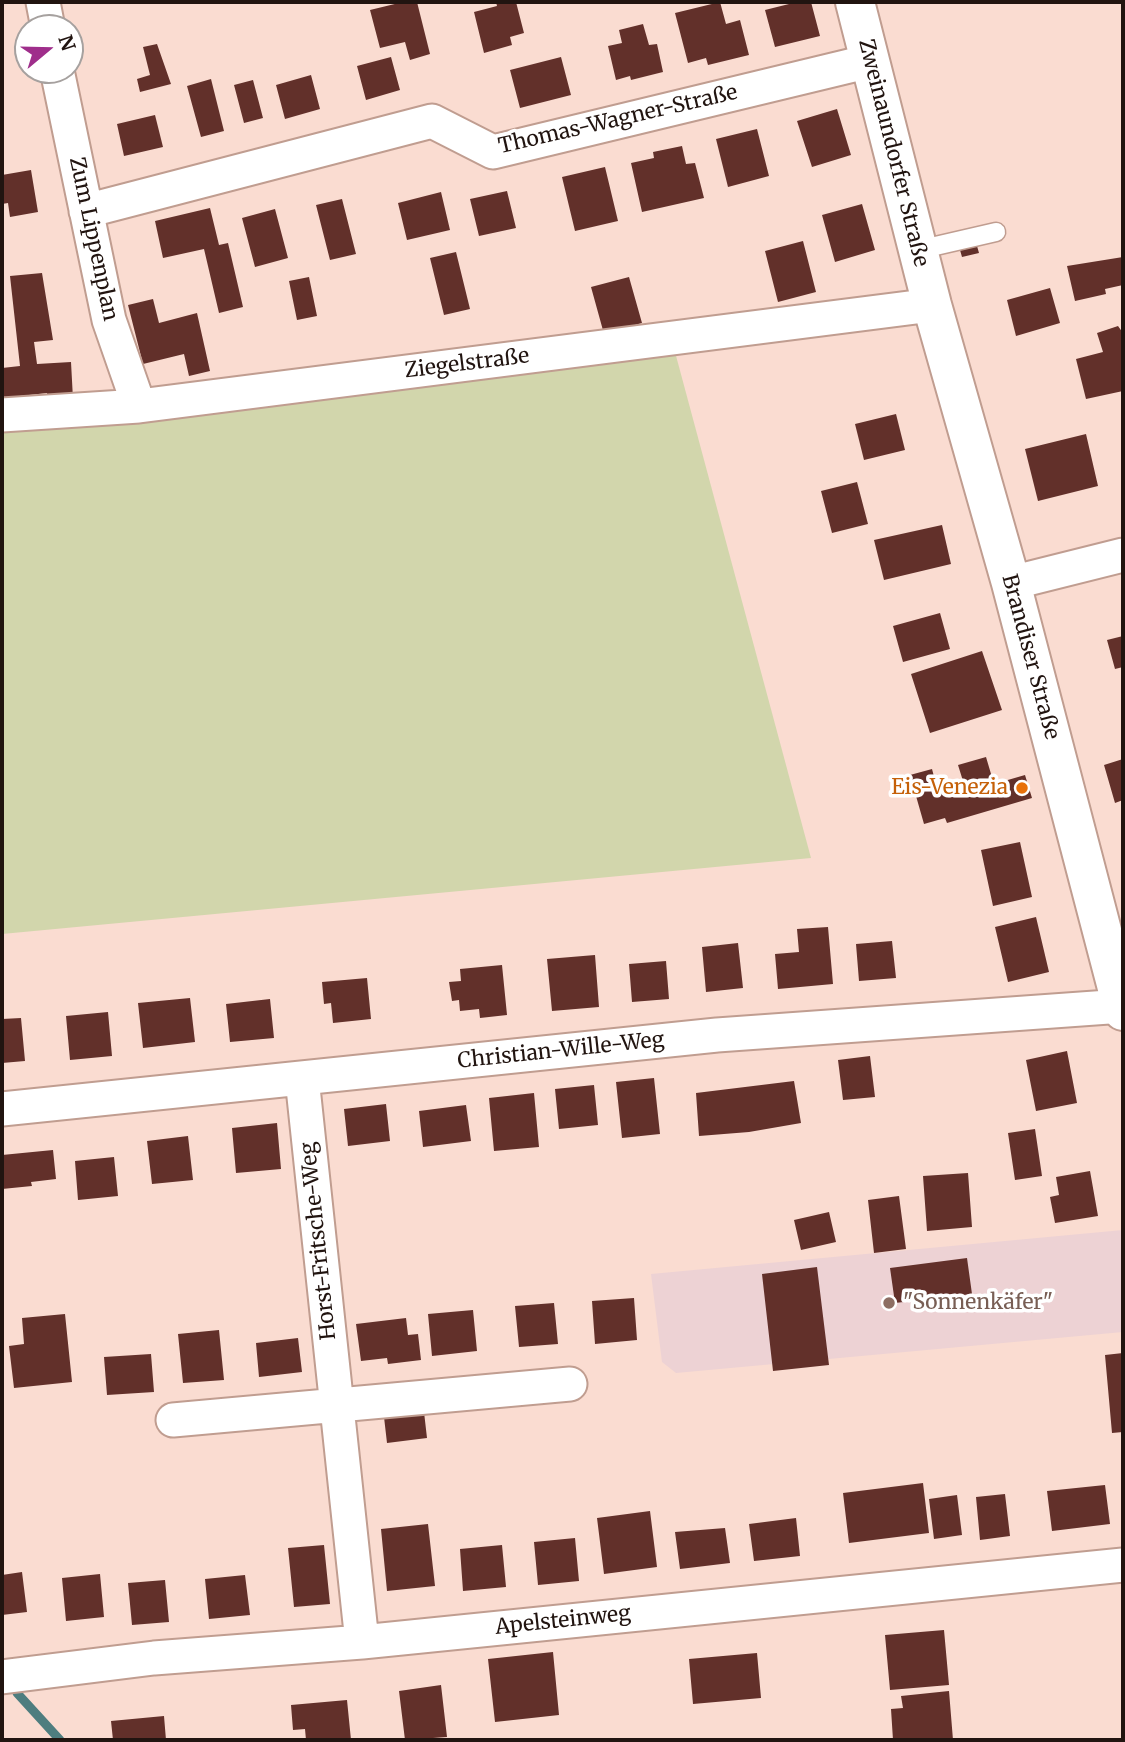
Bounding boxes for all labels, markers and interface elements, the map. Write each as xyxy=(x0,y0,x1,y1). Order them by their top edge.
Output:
north arrow xyxy=(14,14,84,84)
text: N xyxy=(53,32,81,54)
street label: Zweinaundorfer Straße xyxy=(853,37,933,269)
street label: Thomas-Wagner-Straße xyxy=(496,80,740,160)
street label: Zum Lippenplan xyxy=(63,155,123,323)
street label: Ziegelstraße xyxy=(403,344,531,384)
street label: Brandiser Straße xyxy=(996,572,1064,742)
place label: Eis-Venezia xyxy=(891,775,1008,801)
marker: Eis-Venezia xyxy=(1014,780,1030,796)
street label: Christian-Wille-Weg xyxy=(456,1028,666,1074)
street label: Horst-Fritsche-Weg xyxy=(296,1141,342,1341)
place label: "Sonnenkäfer" xyxy=(903,1290,1053,1316)
marker: "Sonnenkäfer" xyxy=(881,1295,897,1311)
street label: Apelsteinweg xyxy=(494,1601,632,1641)

